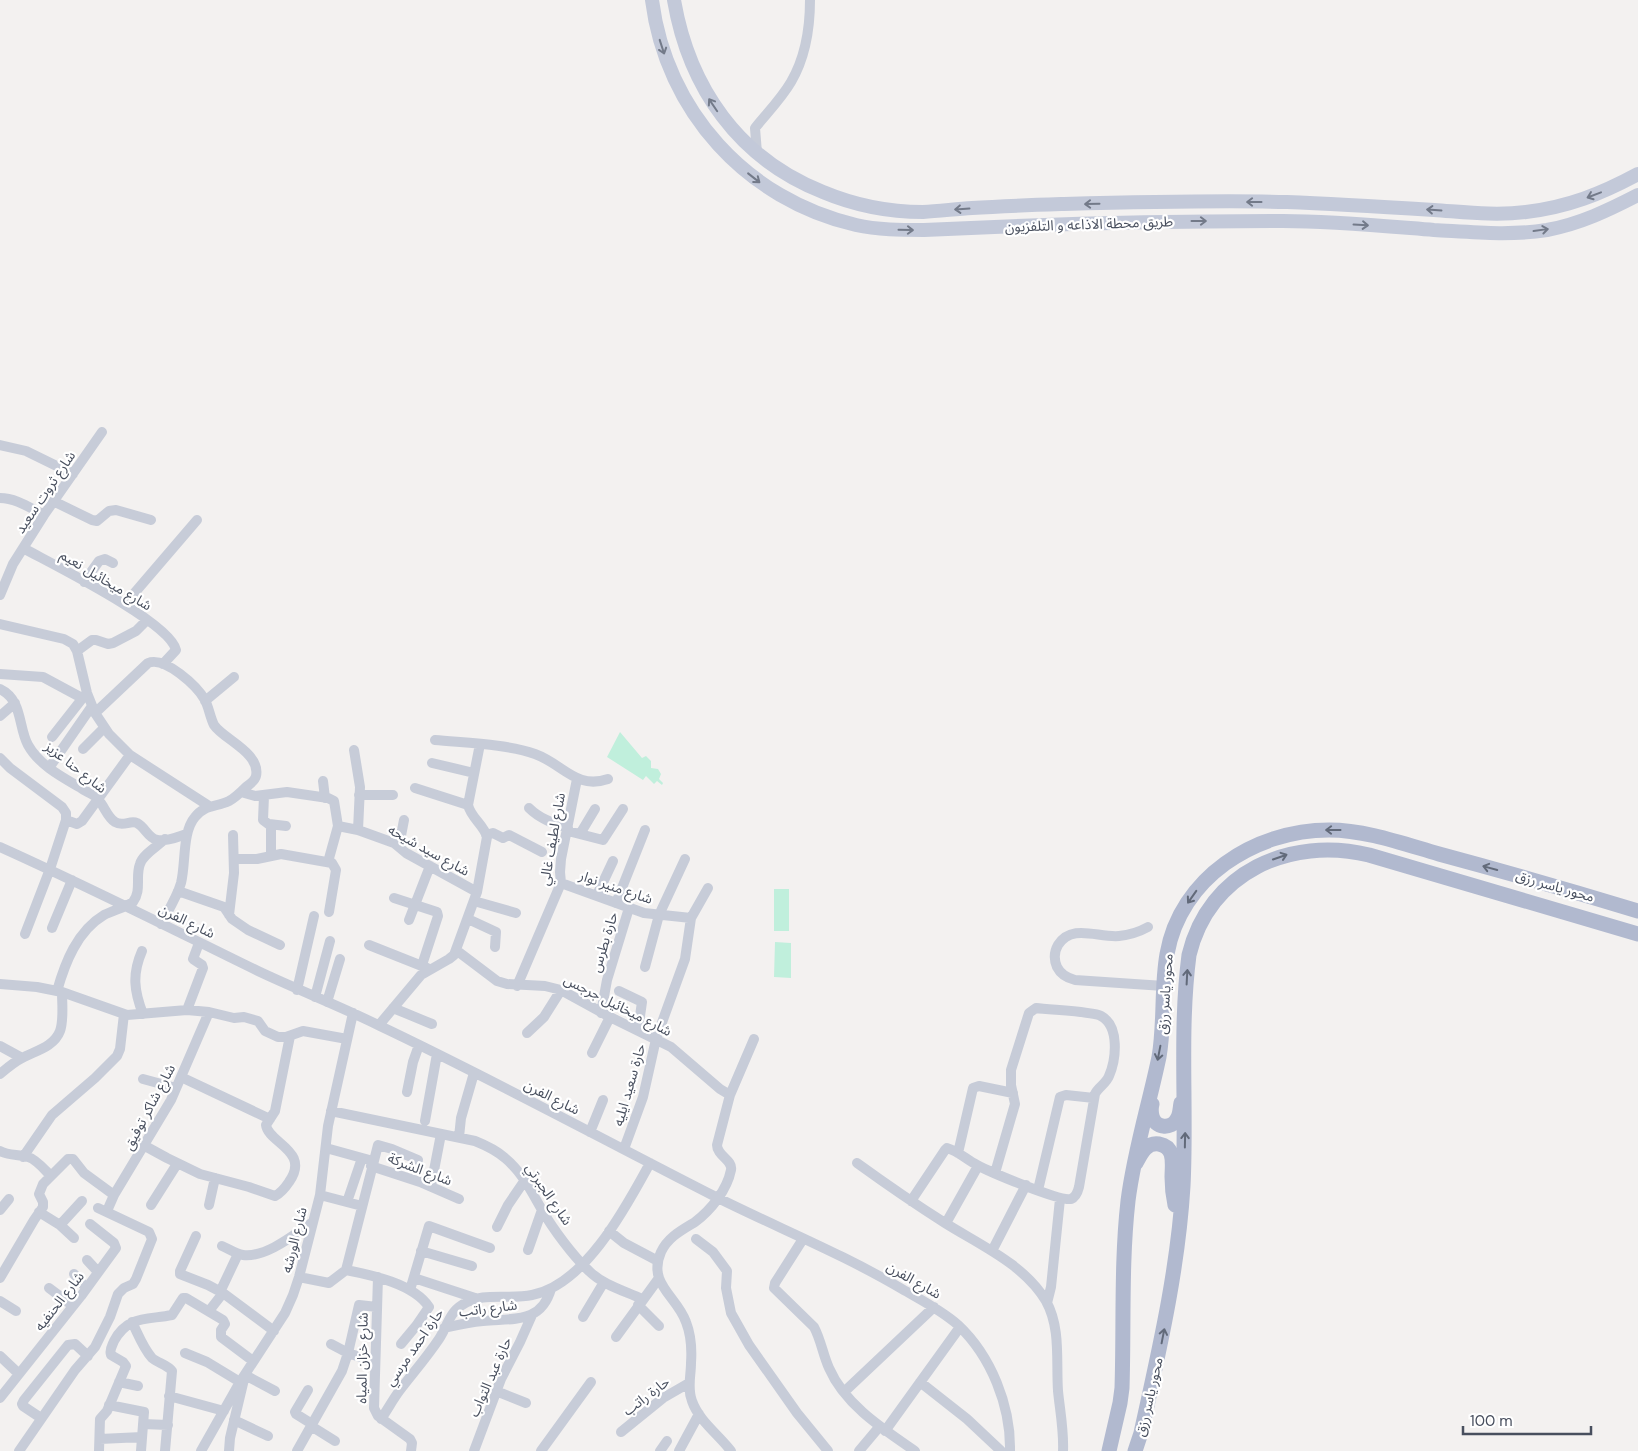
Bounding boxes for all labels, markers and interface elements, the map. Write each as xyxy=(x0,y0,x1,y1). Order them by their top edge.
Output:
one-way arrow xyxy=(658,39,668,55)
one-way arrow xyxy=(708,98,718,112)
one-way arrow xyxy=(747,173,760,184)
one-way arrow xyxy=(1587,191,1602,200)
one-way arrow xyxy=(1247,197,1263,207)
one-way arrow xyxy=(1084,199,1100,209)
one-way arrow xyxy=(955,204,971,213)
one-way arrow xyxy=(1426,206,1442,215)
street label: طريق محطة الاذاعه و التلفزيون xyxy=(1005,212,1174,237)
one-way arrow xyxy=(1191,217,1207,226)
one-way arrow xyxy=(1353,220,1369,229)
one-way arrow xyxy=(897,225,913,235)
one-way arrow xyxy=(1533,225,1549,235)
street label: شارع ثروت سعيد xyxy=(11,447,81,538)
street label: شارع ميخائيل نعيم xyxy=(56,546,155,616)
street label: شارع حنا عزيز xyxy=(39,737,111,798)
street label: شارع لطيف غالي xyxy=(535,791,571,887)
street label: شارع سيد شيحه xyxy=(384,820,473,882)
one-way arrow xyxy=(1325,825,1342,835)
one-way arrow xyxy=(1272,852,1287,861)
one-way arrow xyxy=(1483,863,1499,872)
street label: شارع منير نوار xyxy=(575,866,655,910)
street label: محور ياسر رزق xyxy=(1514,866,1596,906)
one-way arrow xyxy=(1187,890,1197,904)
street label: شارع الفرن xyxy=(155,900,218,944)
street label: حارة بطرس xyxy=(586,910,622,974)
street label: محور ياسر رزق xyxy=(1153,953,1177,1035)
street label: شارع ميخائيل جرجس xyxy=(560,970,675,1042)
one-way arrow xyxy=(1182,970,1191,986)
street label: حارة سعيد ايليه xyxy=(609,1042,649,1128)
one-way arrow xyxy=(1154,1045,1164,1061)
street label: شارع شاكر توفيق xyxy=(119,1061,181,1154)
street label: شارع الفرن xyxy=(520,1075,583,1120)
one-way arrow xyxy=(1180,1132,1190,1148)
street label: شارع الشركة xyxy=(385,1149,455,1191)
street label: شارع الجبرتي xyxy=(520,1159,576,1230)
street label: شارع الورشه xyxy=(277,1205,313,1275)
street label: شارع الفرن xyxy=(882,1257,945,1305)
street label: شارع الحنفيه xyxy=(30,1268,89,1336)
street label: شارع راتب xyxy=(458,1295,518,1322)
street label: حارة احمد مرسي xyxy=(381,1305,449,1391)
street label: شارع خزان المياه xyxy=(352,1312,374,1404)
one-way arrow xyxy=(1158,1328,1168,1344)
street label: حارة عبد التواب xyxy=(464,1334,516,1420)
street label: محور ياسر رزق xyxy=(1131,1356,1167,1438)
street label: حارة راتب xyxy=(619,1373,673,1419)
scale bar xyxy=(1463,1404,1590,1436)
text: 100 m xyxy=(1470,1411,1513,1431)

